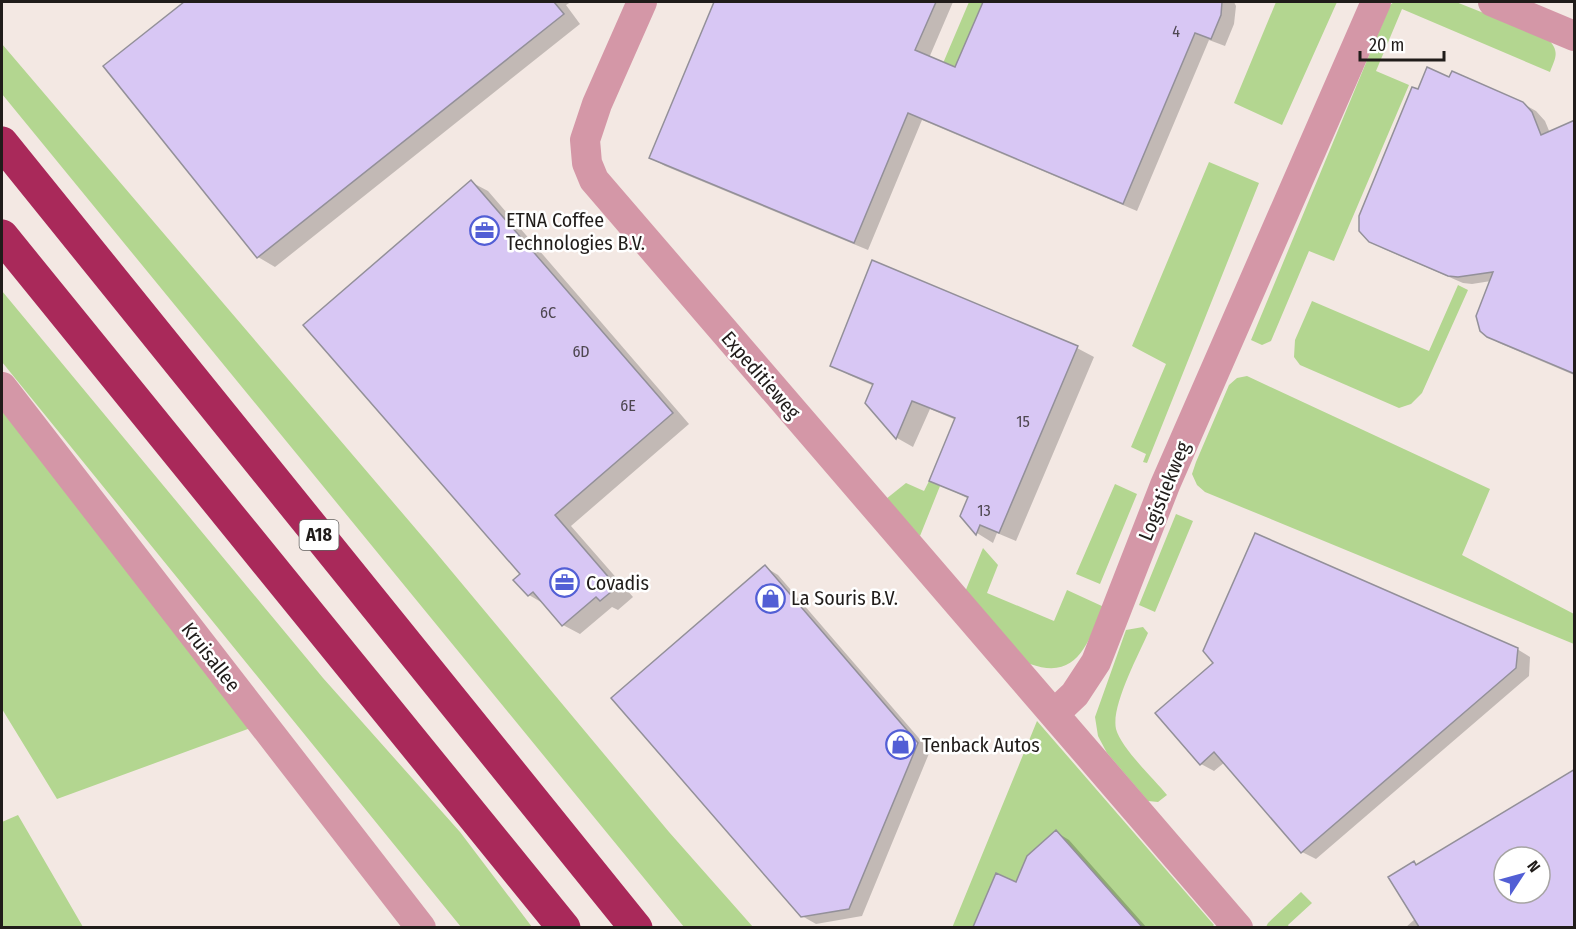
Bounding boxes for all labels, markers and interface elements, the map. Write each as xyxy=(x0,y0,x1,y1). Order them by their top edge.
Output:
house number: 4 xyxy=(1172,22,1180,41)
scale bar xyxy=(1360,24,1444,62)
text: 20 m xyxy=(1369,34,1404,56)
place label: ETNA Coffee Technologies B.V. xyxy=(506,208,645,255)
office icon: ETNA Coffee Technologies B.V. xyxy=(469,215,501,247)
house number: 6C xyxy=(540,303,556,322)
street label: Expeditieweg xyxy=(716,326,806,424)
house number: 6D xyxy=(572,342,590,361)
house number: 6E xyxy=(620,396,636,415)
house number: 15 xyxy=(1016,412,1030,431)
street label: Logistiekweg xyxy=(1133,437,1195,544)
house number: 13 xyxy=(977,501,991,520)
road number: A18 xyxy=(300,520,338,550)
office icon: Covadis xyxy=(549,567,581,599)
place label: Covadis xyxy=(586,571,649,595)
shop icon: La Souris B.V. xyxy=(754,582,786,614)
place label: La Souris B.V. xyxy=(791,586,898,610)
street label: Kruisallee xyxy=(177,618,245,696)
shop icon: Tenback Autos xyxy=(885,729,917,761)
place label: Tenback Autos xyxy=(922,733,1040,757)
north arrow xyxy=(1492,845,1552,905)
text: N xyxy=(1523,857,1544,876)

